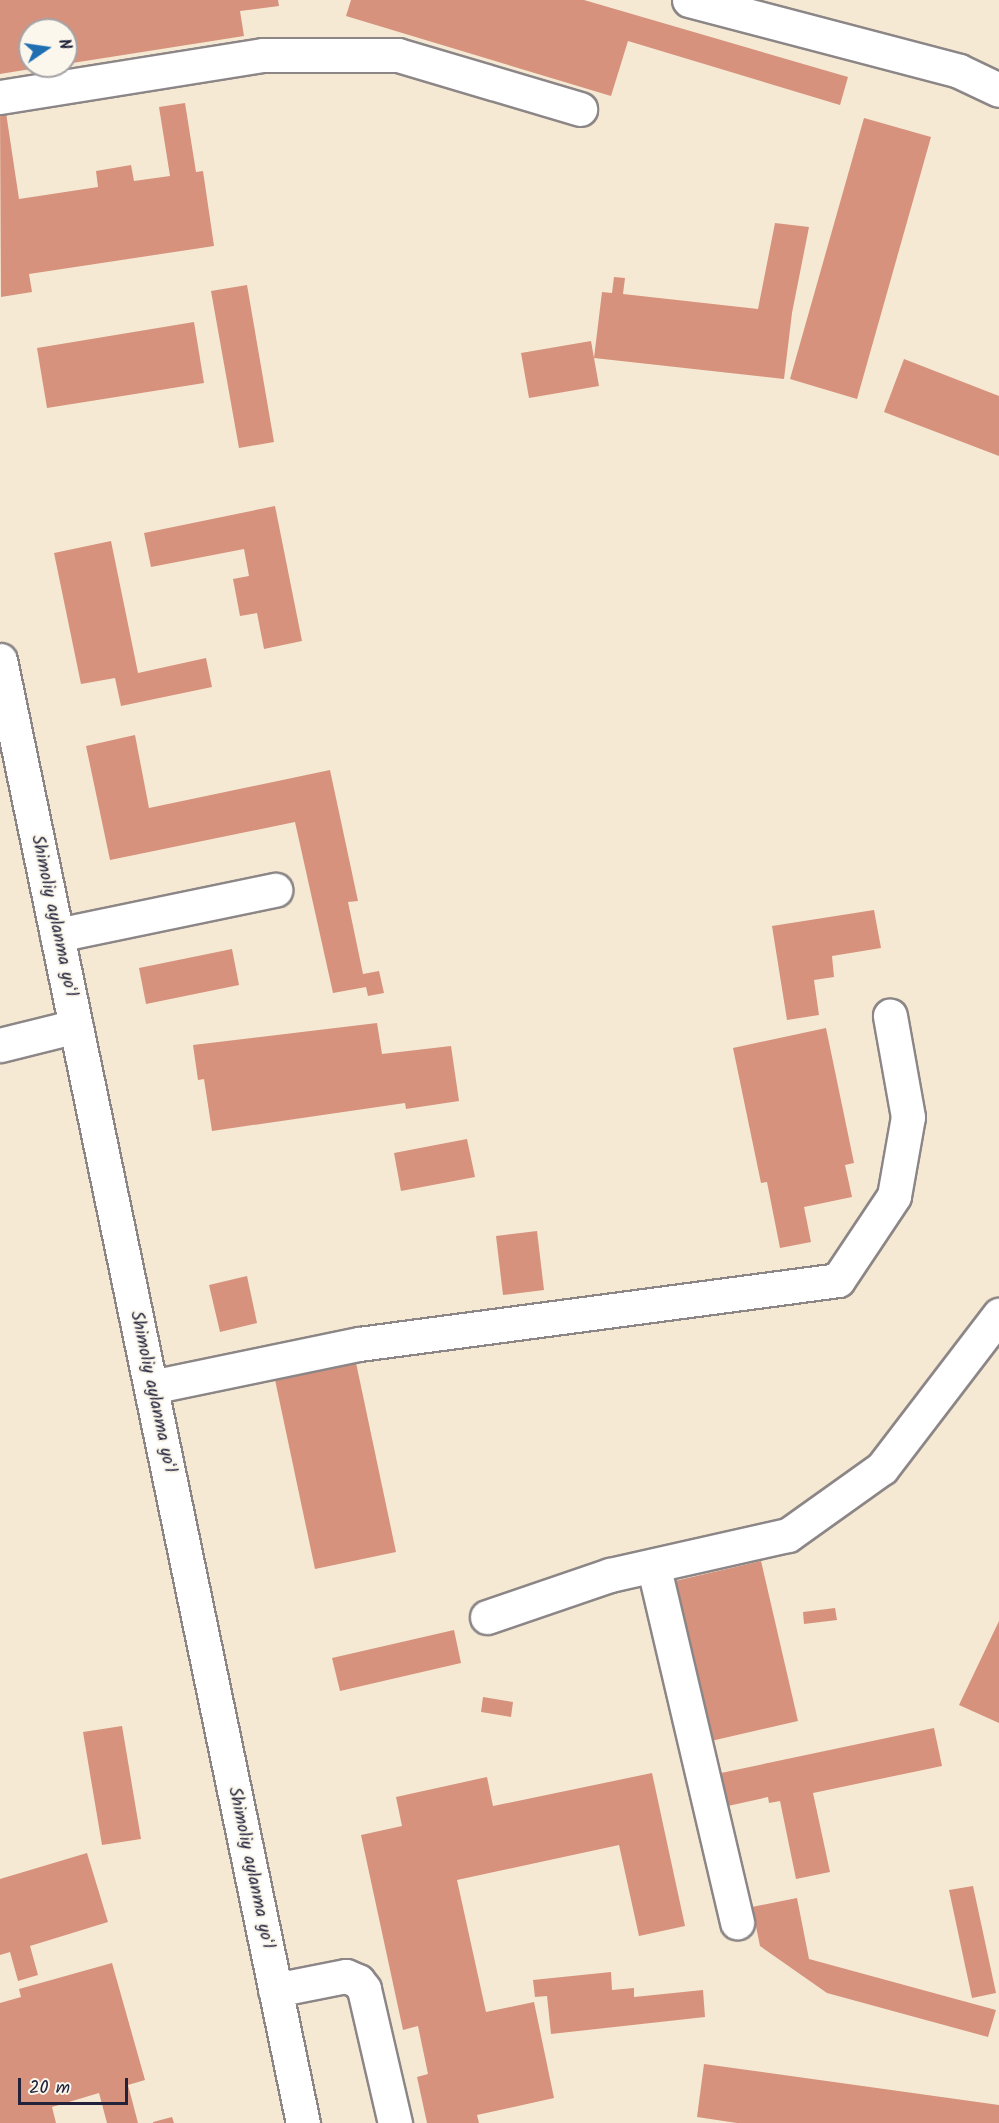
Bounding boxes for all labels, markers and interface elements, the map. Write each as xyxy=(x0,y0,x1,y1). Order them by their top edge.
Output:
north arrow xyxy=(18,18,78,78)
text: N xyxy=(51,37,77,52)
street label: Shimoliy aylanma yoʻl xyxy=(25,833,81,999)
street label: Shimoliy aylanma yoʻl xyxy=(124,1309,180,1475)
street label: Shimoliy aylanma yoʻl xyxy=(222,1785,278,1951)
scale bar xyxy=(21,2066,130,2104)
text: 20 m xyxy=(29,2074,70,2103)

